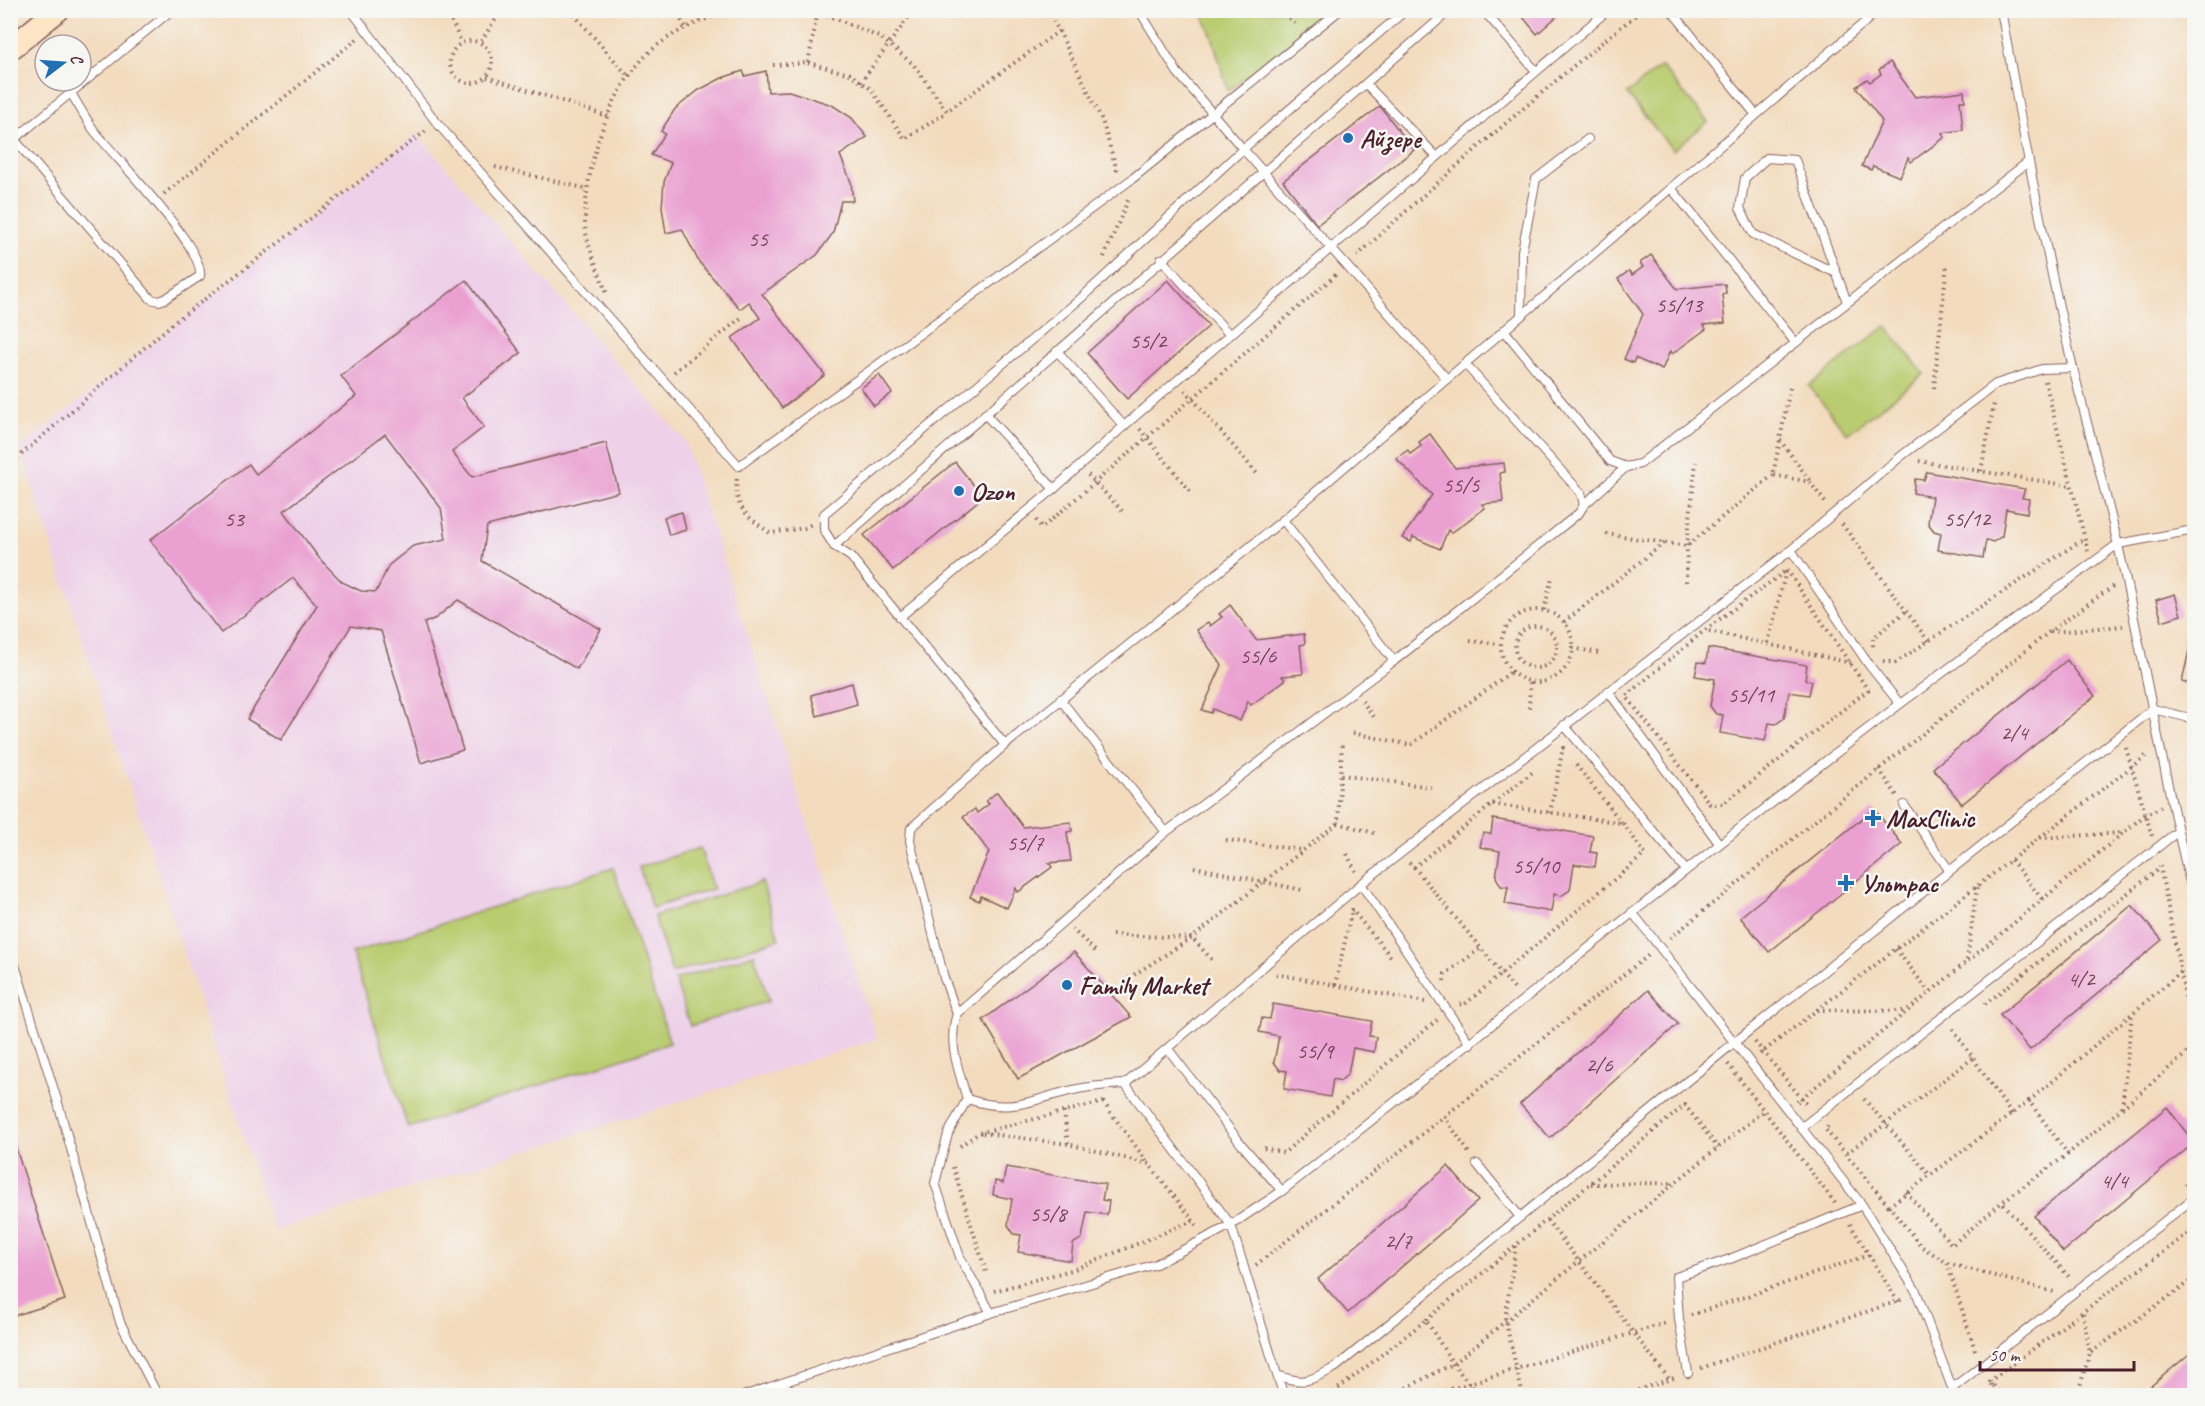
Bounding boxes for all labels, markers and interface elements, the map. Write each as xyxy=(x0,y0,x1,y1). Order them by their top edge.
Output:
north arrow xyxy=(33,33,93,93)
text: С xyxy=(66,52,88,68)
place label: Айзере xyxy=(1360,122,1423,155)
marker: Айзере xyxy=(1341,131,1355,145)
house number: 55 xyxy=(748,225,769,253)
house number: 55/13 xyxy=(1656,291,1705,319)
house number: 55/2 xyxy=(1130,327,1169,355)
house number: 55/5 xyxy=(1443,471,1481,499)
place label: Ozon xyxy=(971,475,1016,508)
marker: Ozon xyxy=(952,484,966,498)
house number: 53 xyxy=(224,505,246,533)
house number: 55/12 xyxy=(1944,505,1993,533)
house number: 55/6 xyxy=(1240,642,1278,670)
house number: 55/11 xyxy=(1728,681,1776,709)
house number: 2/4 xyxy=(2000,719,2030,747)
place label: MaxClinic xyxy=(1886,802,1976,835)
marker: MaxClinic xyxy=(1864,809,1882,827)
house number: 55/7 xyxy=(1007,829,1045,857)
house number: 55/10 xyxy=(1513,852,1562,880)
place label: Ультрас xyxy=(1860,867,1939,900)
marker: Ультрас xyxy=(1837,874,1855,892)
house number: 4/2 xyxy=(2067,965,2097,993)
place label: Family Market xyxy=(1079,969,1212,1002)
marker: Family Market xyxy=(1060,978,1074,992)
house number: 55/9 xyxy=(1297,1037,1336,1065)
house number: 2/6 xyxy=(1585,1051,1614,1079)
house number: 4/4 xyxy=(2100,1167,2130,1195)
house number: 55/8 xyxy=(1030,1200,1069,1228)
house number: 2/7 xyxy=(1384,1227,1413,1255)
scale bar xyxy=(1980,1334,2134,1372)
text: 50 m xyxy=(1989,1344,2022,1366)

